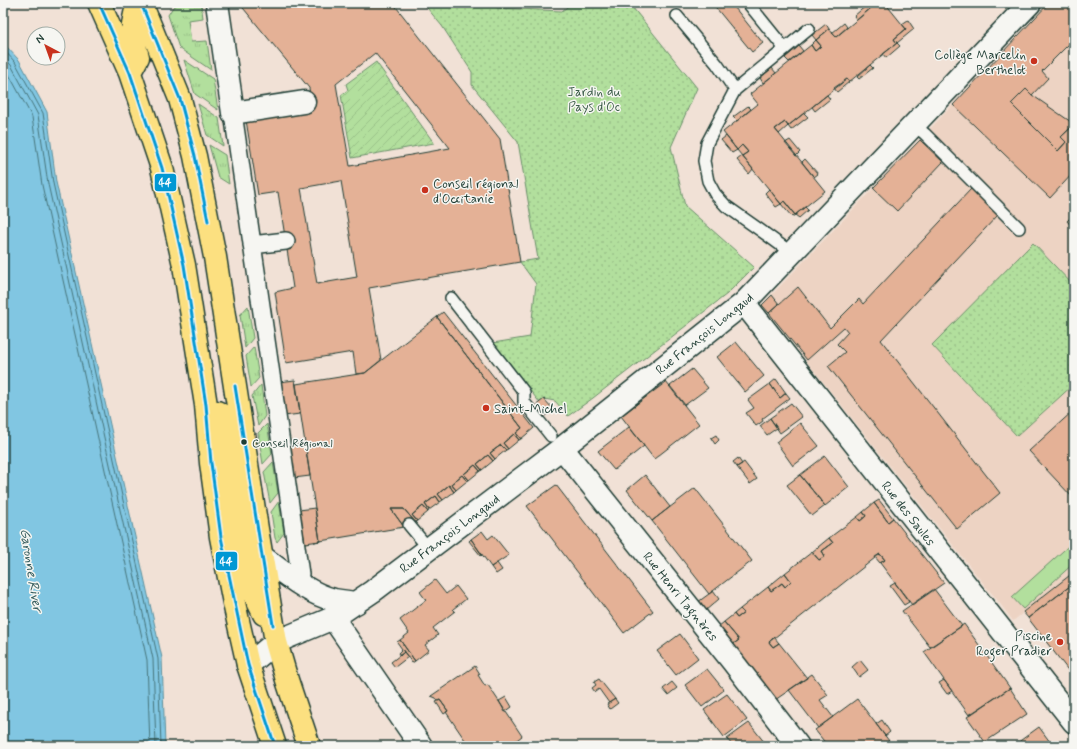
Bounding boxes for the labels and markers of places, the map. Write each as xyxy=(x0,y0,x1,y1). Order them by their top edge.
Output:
place label: Collège Marcelin Berthelot xyxy=(934,47,1026,79)
marker: Collège Marcelin Berthelot xyxy=(1029,56,1039,66)
place label: Conseil régional d'Occitanie xyxy=(433,176,519,208)
marker: Conseil régional d'Occitanie xyxy=(420,185,430,195)
place label: Saint-Michel xyxy=(494,401,567,418)
marker: Saint-Michel xyxy=(481,403,491,413)
place label: Conseil Régional xyxy=(252,436,333,452)
marker: Conseil Régional xyxy=(239,437,249,447)
place label: Piscine Roger Pradier xyxy=(976,628,1052,662)
marker: Piscine Roger Pradier xyxy=(1055,637,1065,647)

